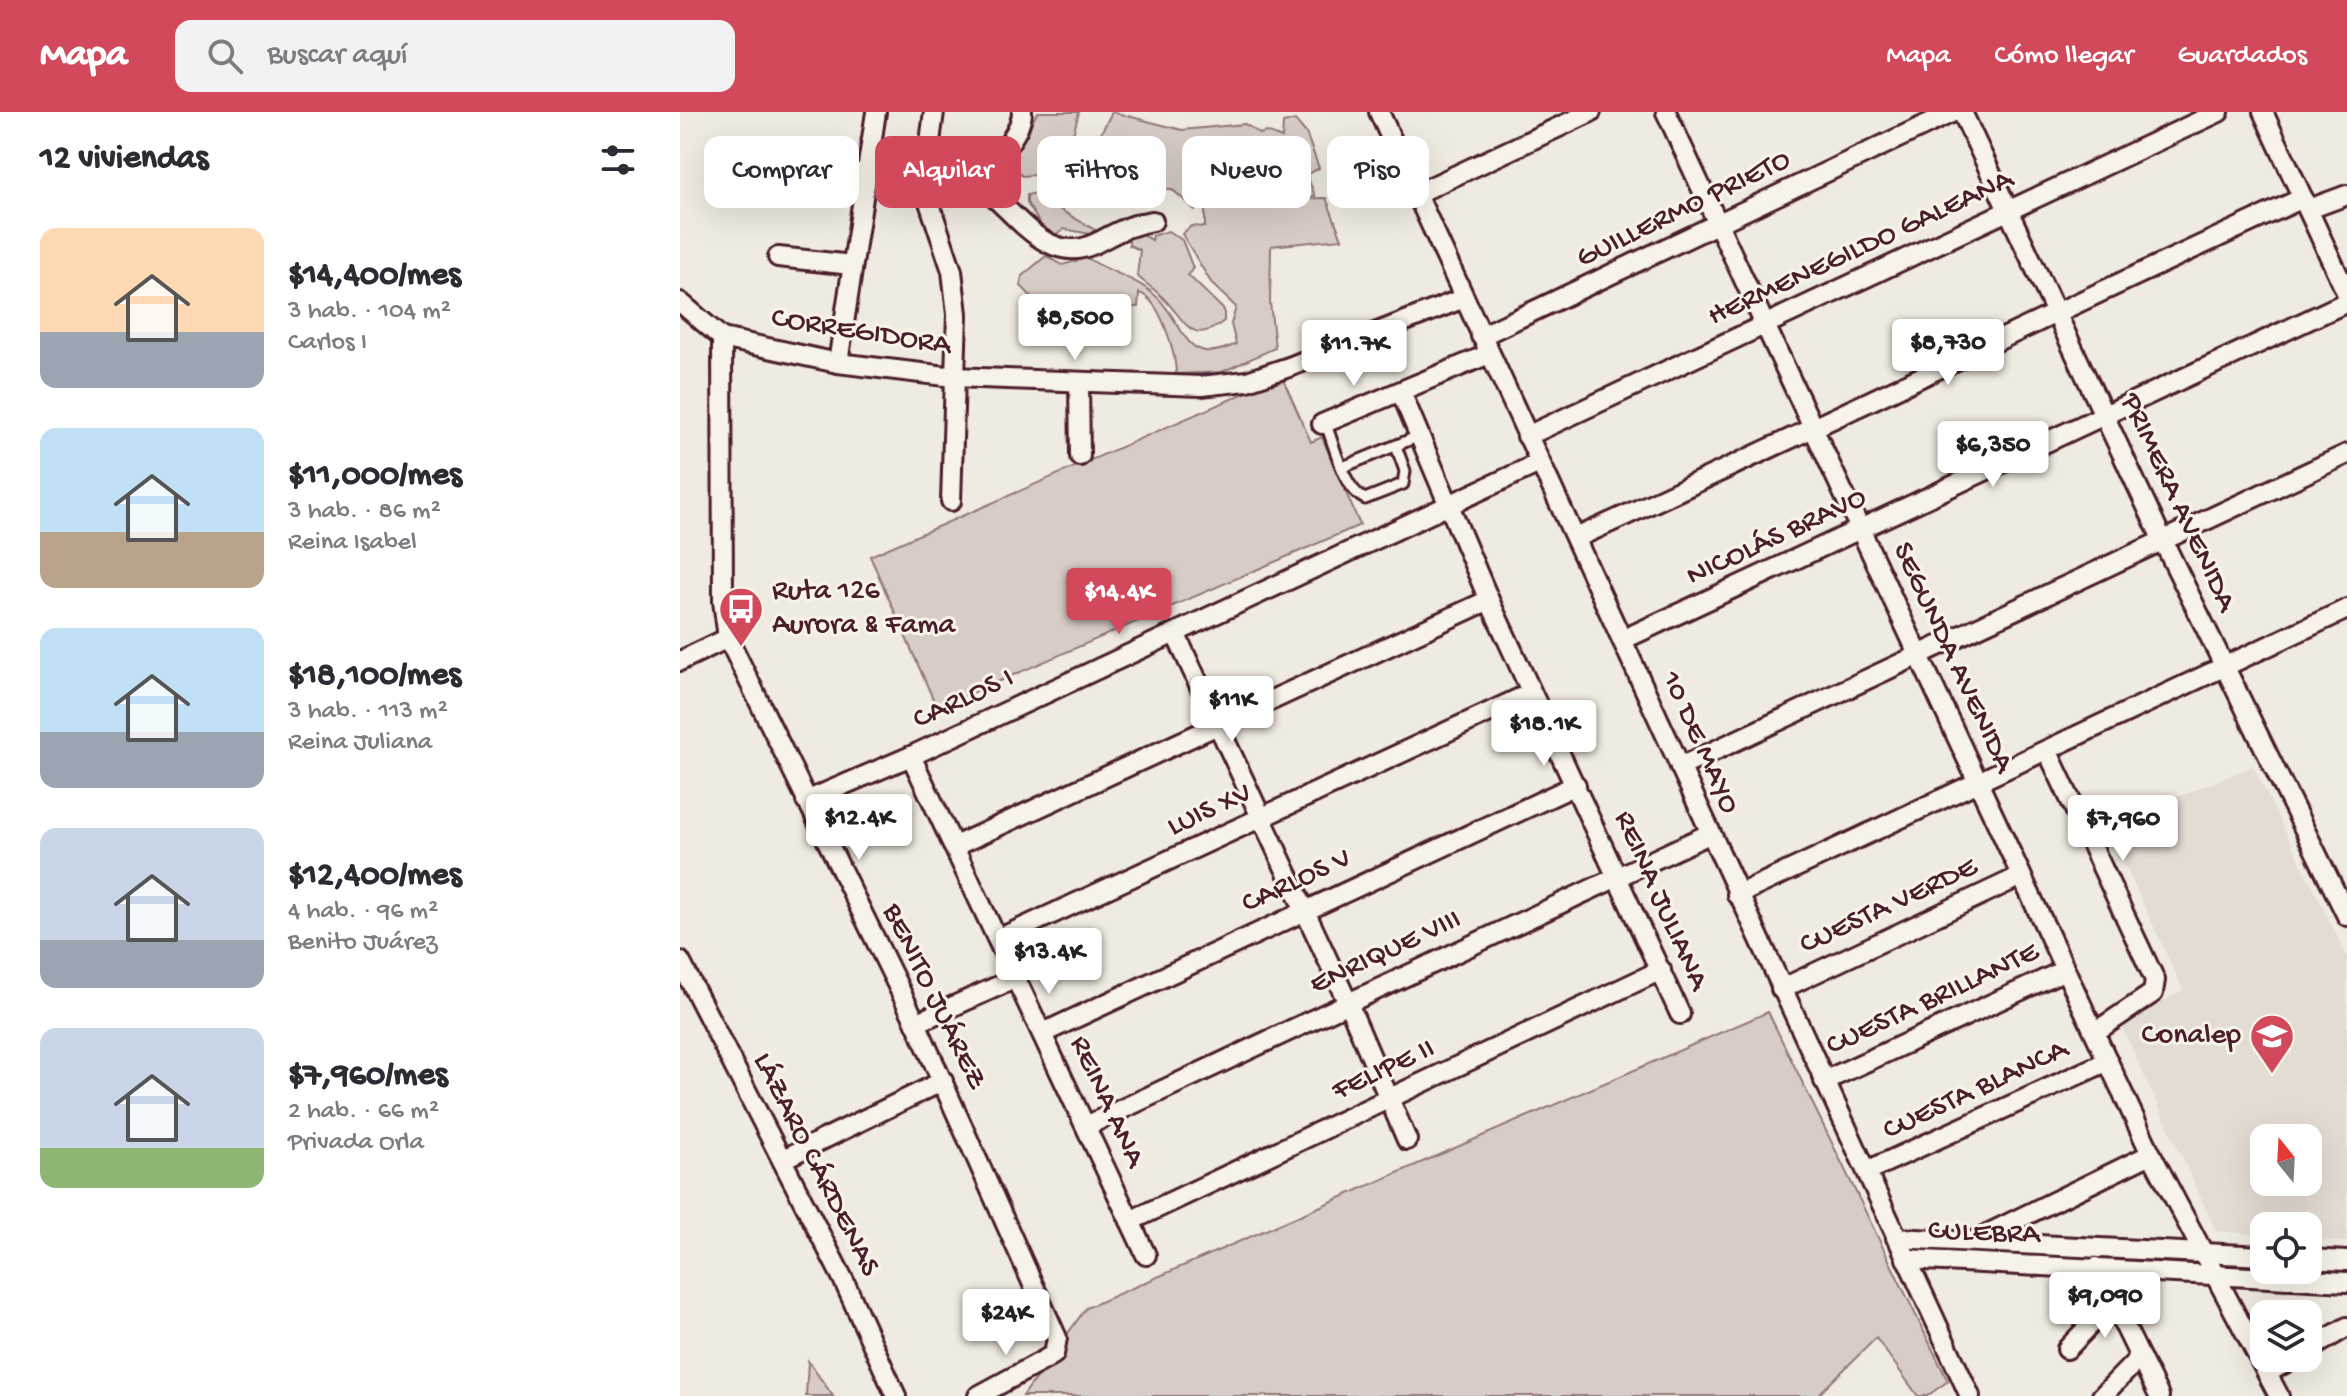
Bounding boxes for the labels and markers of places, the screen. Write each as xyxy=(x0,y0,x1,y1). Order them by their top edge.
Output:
pin: $8,500 xyxy=(1010,294,1140,362)
pin: $8,730 xyxy=(1883,319,2013,387)
pin: $11.7K xyxy=(1289,320,1419,388)
pin: $6,350 xyxy=(1928,421,2058,489)
pin: $14.4K xyxy=(1054,568,1184,636)
place label: Ruta 126 Aurora & Fama xyxy=(772,575,957,644)
bus stop icon: Ruta 126 Aurora & Fama xyxy=(717,585,765,648)
pin: $11K xyxy=(1185,676,1279,744)
pin: $18.1K xyxy=(1479,700,1609,768)
pin: $12.4K xyxy=(794,794,924,862)
pin: $7,960 xyxy=(2058,795,2188,863)
pin: $13.4K xyxy=(984,928,1114,996)
school or university icon: Conalep xyxy=(2248,1012,2296,1075)
place label: Conalep xyxy=(2141,1019,2241,1054)
pin: $9,090 xyxy=(2040,1272,2170,1340)
pin: $24K xyxy=(959,1289,1053,1357)

